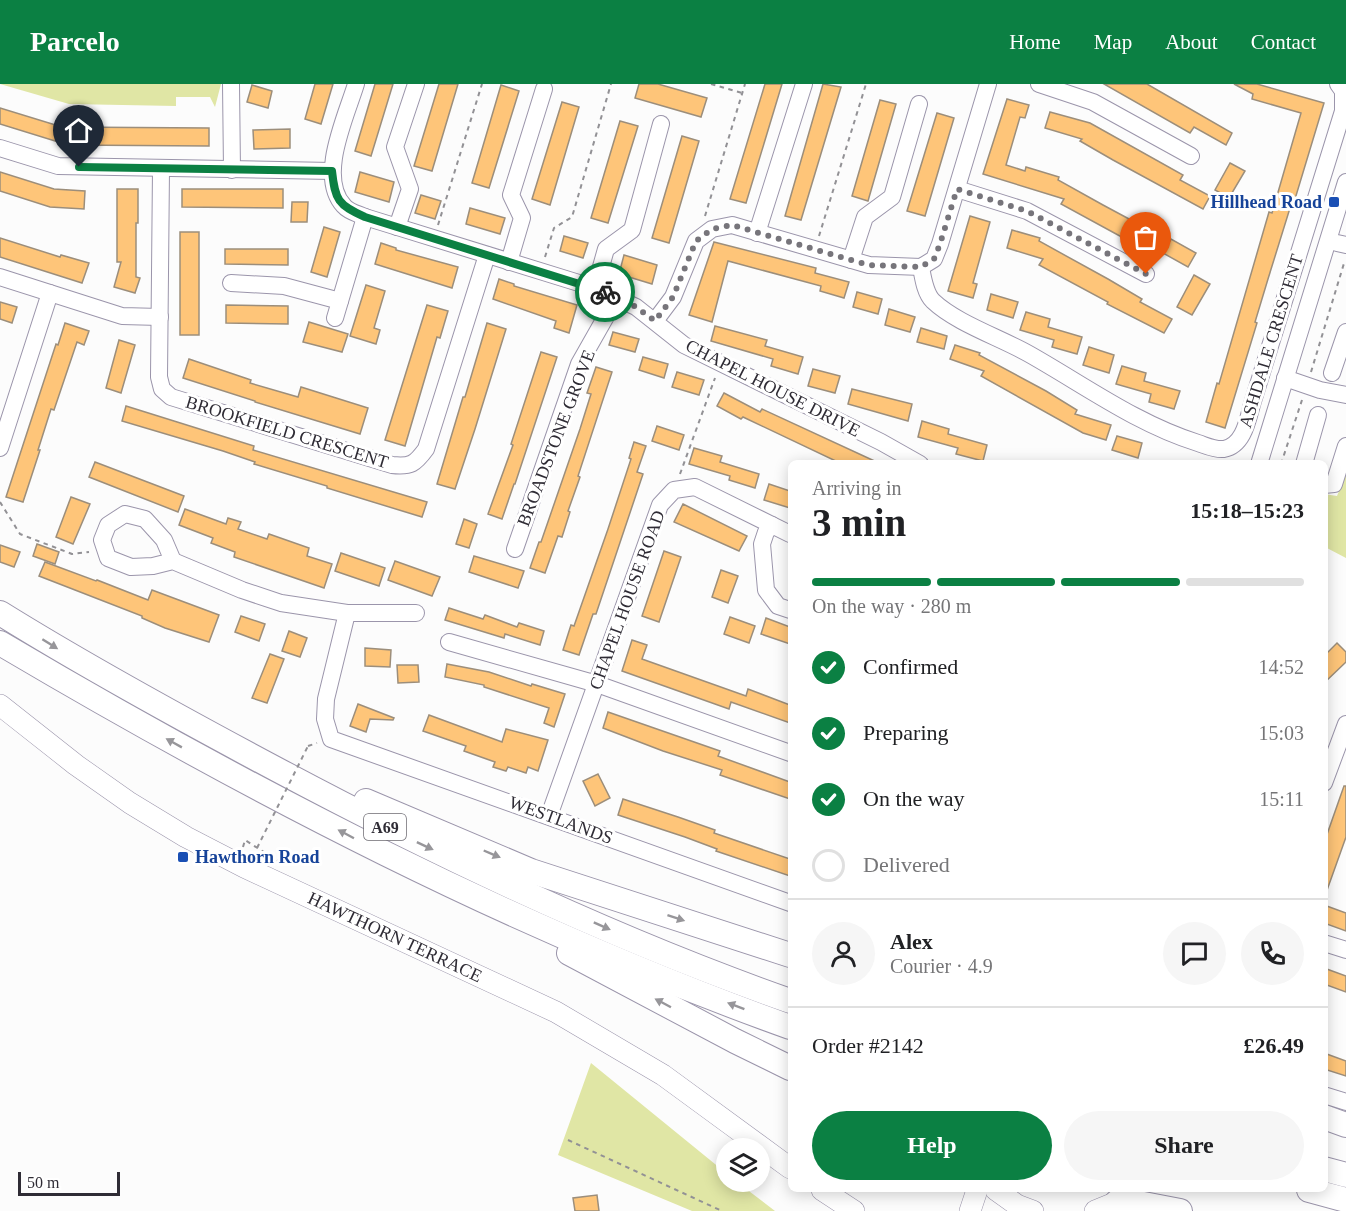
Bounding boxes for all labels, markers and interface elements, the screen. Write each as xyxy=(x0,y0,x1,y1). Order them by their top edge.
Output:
text: Parcelo xyxy=(30,26,120,57)
text: Home xyxy=(1009,30,1061,54)
text: Map xyxy=(1094,30,1132,54)
text: About xyxy=(1165,30,1218,54)
text: Contact xyxy=(1251,30,1316,54)
pin xyxy=(53,105,104,167)
icon: home xyxy=(62,114,95,147)
place label: Hillhead Road xyxy=(1210,192,1322,212)
marker: Hillhead Road xyxy=(1327,195,1341,209)
pin xyxy=(1120,212,1171,274)
icon: bag xyxy=(1129,221,1162,254)
street label: ASHDALE CRESCENT xyxy=(1235,252,1307,430)
courier xyxy=(575,262,635,322)
icon: bike xyxy=(589,276,622,309)
street label: CHAPEL HOUSE DRIVE xyxy=(682,335,864,441)
street label: BROADSTONE GROVE xyxy=(513,347,599,529)
street label: BROOKFIELD CRESCENT xyxy=(183,392,391,472)
text: Arriving in xyxy=(812,477,901,499)
text: 15:18–15:23 xyxy=(1190,498,1304,523)
text: 3 min xyxy=(812,501,906,544)
street label: CHAPEL HOUSE ROAD xyxy=(585,508,669,692)
text: On the way · 280 m xyxy=(812,595,971,617)
one-way arrow xyxy=(42,638,58,649)
icon: check xyxy=(812,651,845,684)
text: Confirmed xyxy=(863,654,958,679)
text: 14:52 xyxy=(1258,656,1304,678)
icon: check xyxy=(812,717,845,750)
text: Preparing xyxy=(863,720,949,745)
text: 15:03 xyxy=(1258,722,1304,744)
one-way arrow xyxy=(165,738,182,748)
icon: check xyxy=(812,783,845,816)
text: On the way xyxy=(863,786,964,811)
text: 15:11 xyxy=(1259,788,1304,810)
street label: WESTLANDS xyxy=(506,792,616,848)
road number: A69 xyxy=(364,814,406,840)
one-way arrow xyxy=(337,829,354,839)
one-way arrow xyxy=(416,841,433,850)
place label: Hawthorn Road xyxy=(195,847,320,867)
one-way arrow xyxy=(484,849,502,859)
marker: Hawthorn Road xyxy=(176,850,190,864)
text: Delivered xyxy=(863,852,950,877)
street label: HAWTHORN TERRACE xyxy=(305,888,485,986)
one-way arrow xyxy=(667,913,685,923)
one-way arrow xyxy=(594,922,611,931)
button: person xyxy=(812,922,875,985)
button: chat xyxy=(1163,922,1226,985)
button: phone xyxy=(1241,922,1304,985)
text: Alex xyxy=(890,929,933,954)
text: Courier · 4.9 xyxy=(890,955,993,977)
one-way arrow xyxy=(655,998,672,1008)
one-way arrow xyxy=(727,1001,745,1010)
text: Order #2142 xyxy=(812,1033,924,1058)
text: £26.49 xyxy=(1244,1033,1304,1058)
button: Help xyxy=(812,1111,1052,1180)
button: Share xyxy=(1064,1111,1304,1180)
map controls xyxy=(716,1138,770,1192)
button: layers xyxy=(716,1138,770,1192)
scale bar xyxy=(18,1169,120,1196)
text: 50 m xyxy=(27,1174,59,1191)

